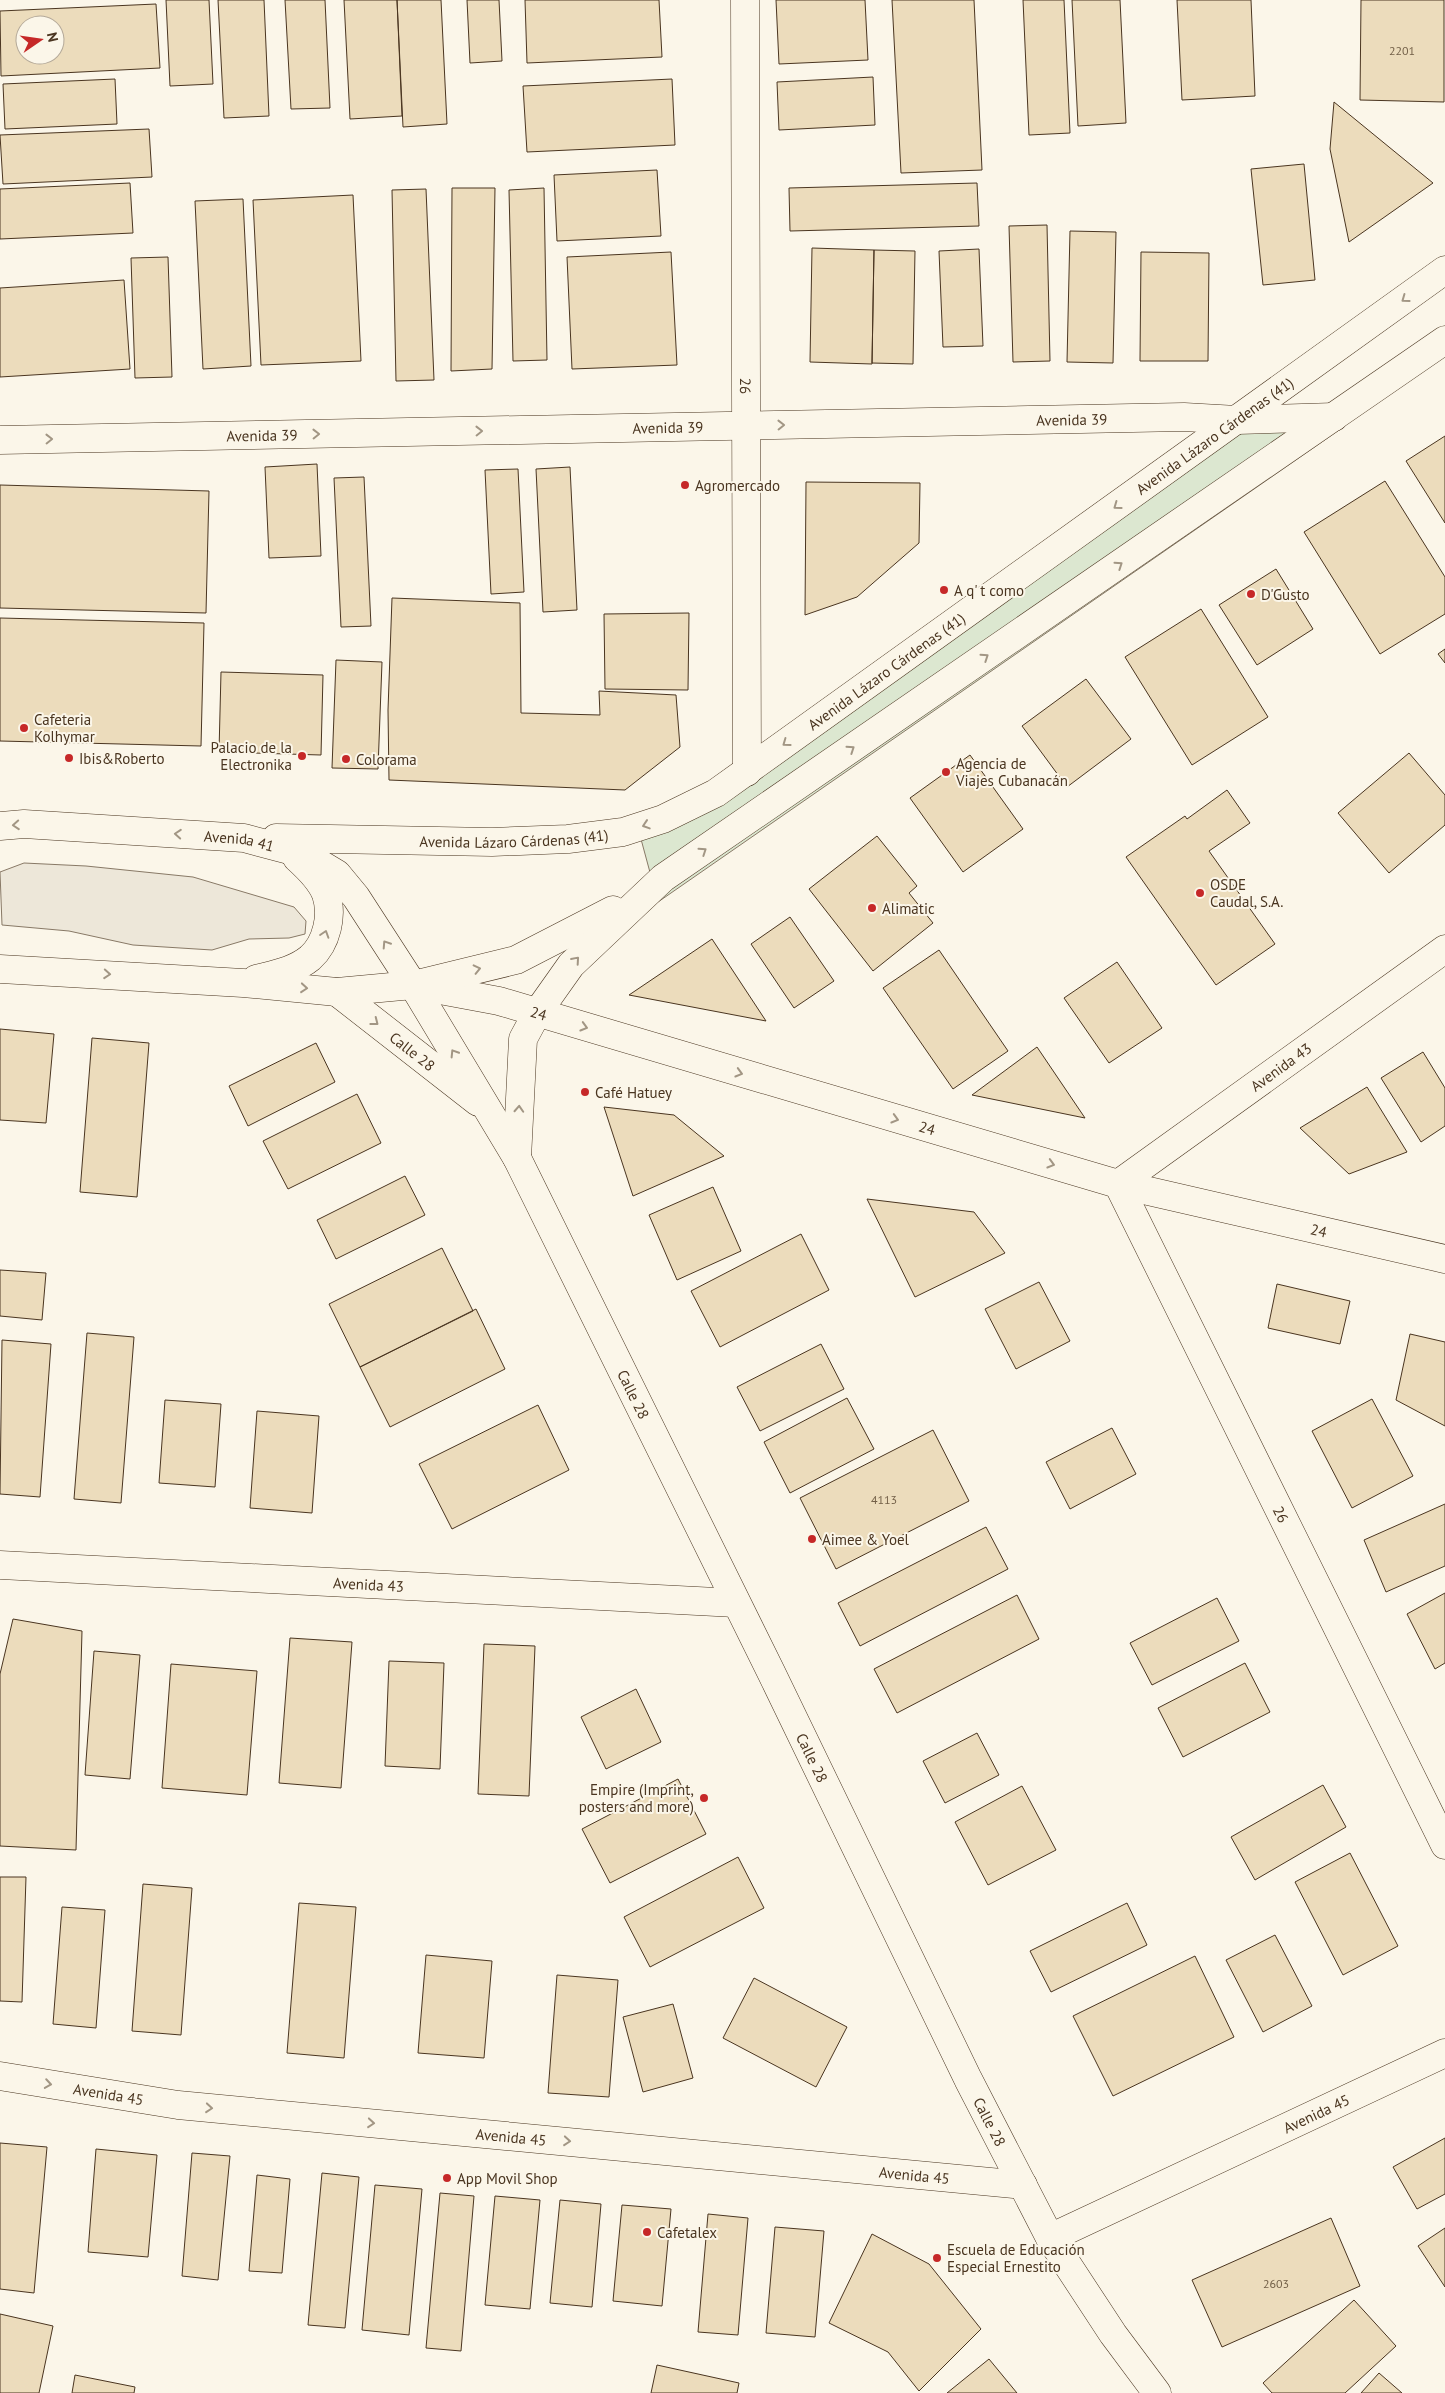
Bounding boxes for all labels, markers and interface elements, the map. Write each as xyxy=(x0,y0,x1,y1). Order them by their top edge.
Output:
north arrow xyxy=(15,15,65,65)
text: N xyxy=(43,31,62,44)
house number: 2201 xyxy=(1389,43,1415,58)
one-way arrow xyxy=(1402,293,1411,302)
street label: Avenida Lázaro Cárdenas (41) xyxy=(1132,373,1297,498)
street label: 26 xyxy=(736,378,756,394)
street label: Avenida 39 xyxy=(1036,409,1108,429)
street label: Avenida 39 xyxy=(632,417,704,437)
one-way arrow xyxy=(777,420,785,431)
street label: Avenida 39 xyxy=(226,425,298,445)
one-way arrow xyxy=(475,426,483,436)
one-way arrow xyxy=(312,429,320,439)
one-way arrow xyxy=(45,433,53,444)
place label: Agromercado xyxy=(695,476,780,495)
marker: Agromercado xyxy=(679,479,691,491)
one-way arrow xyxy=(1113,500,1123,509)
one-way arrow xyxy=(1114,561,1123,571)
place label: A q' t como xyxy=(954,581,1024,600)
marker: A q' t como xyxy=(938,584,950,596)
place label: D'Gusto xyxy=(1261,585,1309,604)
marker: D'Gusto xyxy=(1245,588,1257,600)
street label: Avenida Lázaro Cárdenas (41) xyxy=(804,608,968,734)
one-way arrow xyxy=(980,654,989,663)
place label: Cafeteria Kolhymar xyxy=(34,710,95,746)
marker: Cafeteria Kolhymar xyxy=(18,722,30,734)
place label: Palacio de la Electronika xyxy=(211,738,292,774)
one-way arrow xyxy=(783,738,792,746)
one-way arrow xyxy=(846,746,855,755)
place label: Ibis&Roberto xyxy=(79,749,165,768)
marker: Palacio de la Electronika xyxy=(296,750,308,762)
place label: Colorama xyxy=(356,750,417,769)
marker: Ibis&Roberto xyxy=(63,752,75,764)
marker: Colorama xyxy=(340,753,352,765)
place label: Agencia de Viajes Cubanacán xyxy=(955,754,1068,790)
marker: Agencia de Viajes Cubanacán xyxy=(940,766,952,778)
one-way arrow xyxy=(12,819,20,830)
one-way arrow xyxy=(643,819,651,829)
street label: Avenida Lázaro Cárdenas (41) xyxy=(419,824,609,852)
street label: Avenida 41 xyxy=(203,826,276,855)
one-way arrow xyxy=(174,829,182,840)
one-way arrow xyxy=(698,847,707,857)
place label: OSDE Caudal, S.A. xyxy=(1210,875,1284,911)
marker: OSDE Caudal, S.A. xyxy=(1194,887,1206,899)
place label: Alimatic xyxy=(882,899,935,918)
marker: Alimatic xyxy=(866,902,878,914)
one-way arrow xyxy=(320,930,330,939)
one-way arrow xyxy=(383,940,392,949)
one-way arrow xyxy=(570,957,579,966)
one-way arrow xyxy=(473,964,481,975)
one-way arrow xyxy=(103,969,111,980)
one-way arrow xyxy=(300,983,308,994)
street label: 24 xyxy=(528,1001,549,1024)
one-way arrow xyxy=(370,1016,379,1025)
one-way arrow xyxy=(579,1021,587,1031)
street label: Calle 28 xyxy=(386,1027,439,1075)
street label: Avenida 43 xyxy=(1247,1038,1315,1096)
one-way arrow xyxy=(451,1049,461,1058)
one-way arrow xyxy=(735,1067,743,1077)
place label: Café Hatuey xyxy=(595,1083,672,1102)
marker: Café Hatuey xyxy=(579,1086,591,1098)
one-way arrow xyxy=(514,1105,525,1113)
one-way arrow xyxy=(891,1113,899,1123)
street label: 24 xyxy=(917,1116,938,1139)
one-way arrow xyxy=(1047,1159,1055,1169)
street label: 24 xyxy=(1309,1219,1329,1241)
street label: Calle 28 xyxy=(614,1366,654,1422)
house number: 4113 xyxy=(871,1492,897,1507)
street label: 26 xyxy=(1269,1503,1293,1526)
place label: Aimee & Yoel xyxy=(822,1530,910,1549)
marker: Aimee & Yoel xyxy=(806,1533,818,1545)
street label: Avenida 43 xyxy=(332,1573,405,1595)
street label: Calle 28 xyxy=(792,1730,832,1785)
place label: Empire (Imprint, posters and more) xyxy=(579,1780,694,1816)
marker: Empire (Imprint, posters and more) xyxy=(698,1792,710,1804)
one-way arrow xyxy=(44,2079,52,2089)
street label: Avenida 45 xyxy=(72,2079,145,2109)
street label: Avenida 45 xyxy=(1280,2090,1352,2137)
street label: Calle 28 xyxy=(970,2094,1010,2149)
one-way arrow xyxy=(205,2102,213,2113)
one-way arrow xyxy=(367,2117,375,2128)
street label: Avenida 45 xyxy=(475,2124,547,2149)
one-way arrow xyxy=(563,2136,571,2147)
street label: Avenida 45 xyxy=(878,2162,951,2188)
place label: App Movil Shop xyxy=(457,2169,558,2188)
marker: App Movil Shop xyxy=(441,2172,453,2184)
place label: Cafetalex xyxy=(657,2223,717,2242)
marker: Cafetalex xyxy=(641,2226,653,2238)
place label: Escuela de Educación Especial Ernestito xyxy=(947,2240,1085,2276)
marker: Escuela de Educación Especial Ernestito xyxy=(931,2252,943,2264)
house number: 2603 xyxy=(1263,2276,1289,2291)

